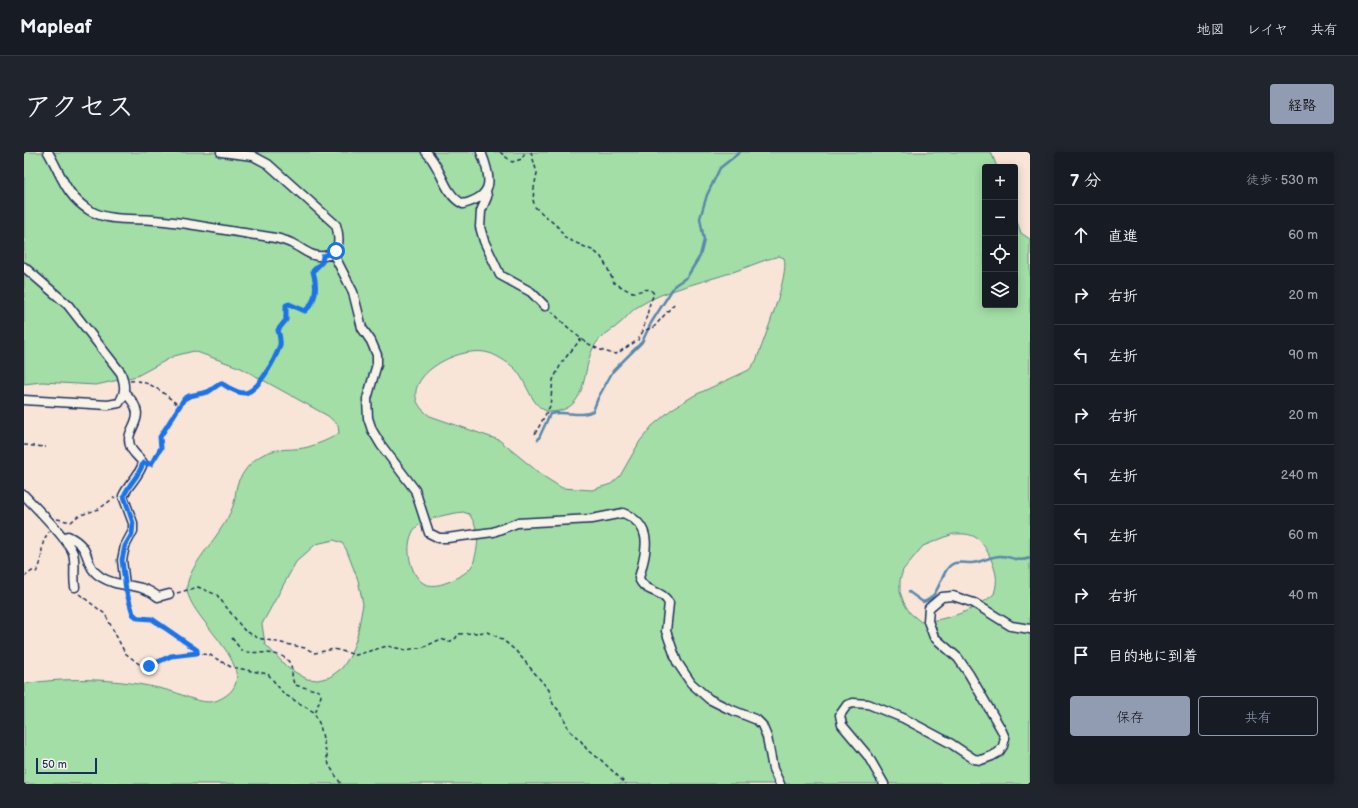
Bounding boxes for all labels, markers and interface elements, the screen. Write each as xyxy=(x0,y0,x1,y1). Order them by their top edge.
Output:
text: Mapleaf xyxy=(20,16,92,39)
text: 地図 xyxy=(1197,21,1225,38)
text: レイヤ xyxy=(1247,21,1288,38)
text: 共有 xyxy=(1310,21,1338,38)
button: 経路 xyxy=(1270,84,1334,124)
text: アクセス xyxy=(24,91,134,124)
map controls xyxy=(982,164,1018,308)
button: + xyxy=(982,164,1018,200)
text: 7 分 xyxy=(1070,171,1101,191)
text: 徒歩 · 530 m xyxy=(1246,172,1318,188)
button: − xyxy=(982,200,1018,236)
icon: ahead xyxy=(1070,224,1092,246)
text: 直進 xyxy=(1108,227,1138,246)
text: 60 m xyxy=(1288,227,1318,243)
button: locate xyxy=(982,236,1018,272)
route start xyxy=(327,242,345,260)
button: layers xyxy=(982,272,1018,308)
icon: right xyxy=(1070,284,1092,306)
text: 右折 xyxy=(1108,287,1138,306)
text: 20 m xyxy=(1288,287,1318,303)
icon: left xyxy=(1070,344,1092,366)
text: 左折 xyxy=(1108,347,1138,366)
text: 90 m xyxy=(1289,347,1318,363)
icon: right xyxy=(1070,404,1092,426)
text: 右折 xyxy=(1108,407,1138,426)
text: 20 m xyxy=(1288,407,1318,423)
icon: left xyxy=(1070,464,1092,486)
text: 左折 xyxy=(1108,467,1138,486)
text: 240 m xyxy=(1281,467,1318,483)
icon: left xyxy=(1070,524,1092,546)
text: 左折 xyxy=(1108,527,1138,546)
text: 60 m xyxy=(1288,527,1318,543)
icon: right xyxy=(1070,584,1092,606)
text: 右折 xyxy=(1108,587,1138,606)
text: 40 m xyxy=(1288,587,1318,603)
icon: arrive xyxy=(1070,644,1092,666)
text: 目的地に到着 xyxy=(1108,647,1198,666)
route end xyxy=(140,657,158,675)
button: 保存 xyxy=(1070,696,1190,736)
button: 共有 xyxy=(1198,696,1318,736)
scale bar xyxy=(36,756,97,775)
text: 50 m xyxy=(42,758,67,771)

